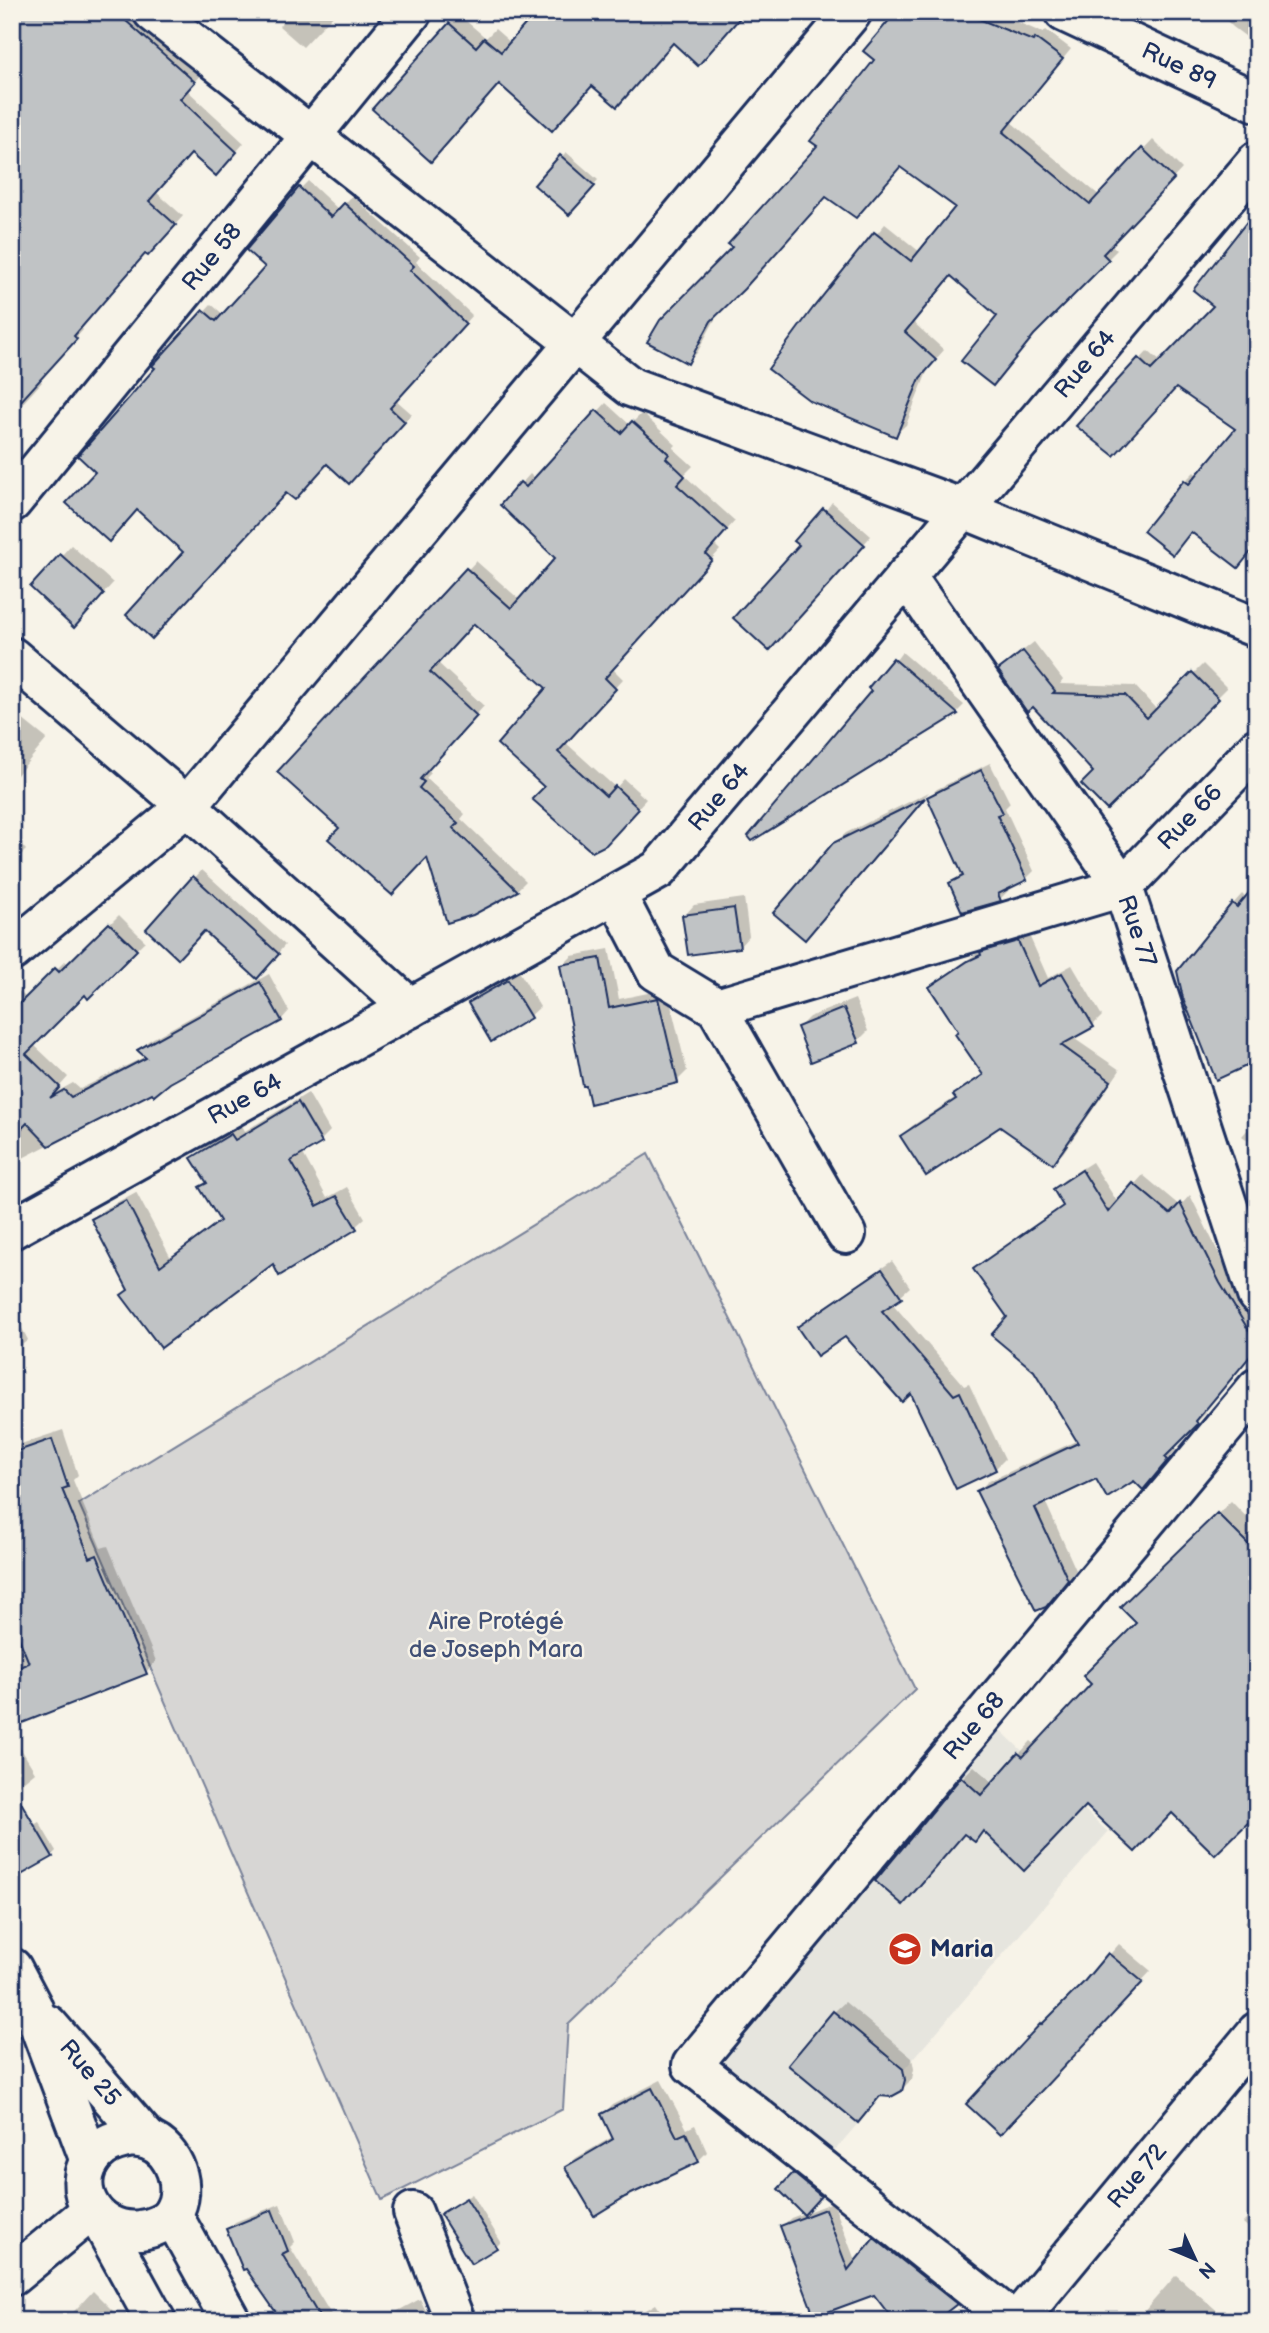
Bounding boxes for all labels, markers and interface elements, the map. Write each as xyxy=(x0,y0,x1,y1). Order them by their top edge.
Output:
street label: Rue 89 xyxy=(1137,36,1221,96)
street label: Rue 58 xyxy=(176,217,248,297)
street label: Rue 64 xyxy=(1048,324,1122,404)
street label: Rue 64 xyxy=(682,757,756,837)
street label: Rue 66 xyxy=(1152,778,1228,856)
street label: Rue 77 xyxy=(1111,891,1163,971)
street label: Rue 64 xyxy=(203,1067,288,1131)
park label: Aire Protégé de Joseph Mara xyxy=(409,1607,583,1664)
street label: Rue 68 xyxy=(937,1686,1011,1766)
school or university icon: Maria xyxy=(886,1930,924,1968)
place label: Maria xyxy=(930,1935,994,1964)
street label: Rue 25 xyxy=(53,2034,127,2112)
street label: Rue 72 xyxy=(1101,2137,1173,2215)
north arrow xyxy=(1160,2224,1230,2294)
text: N xyxy=(1193,2257,1219,2283)

